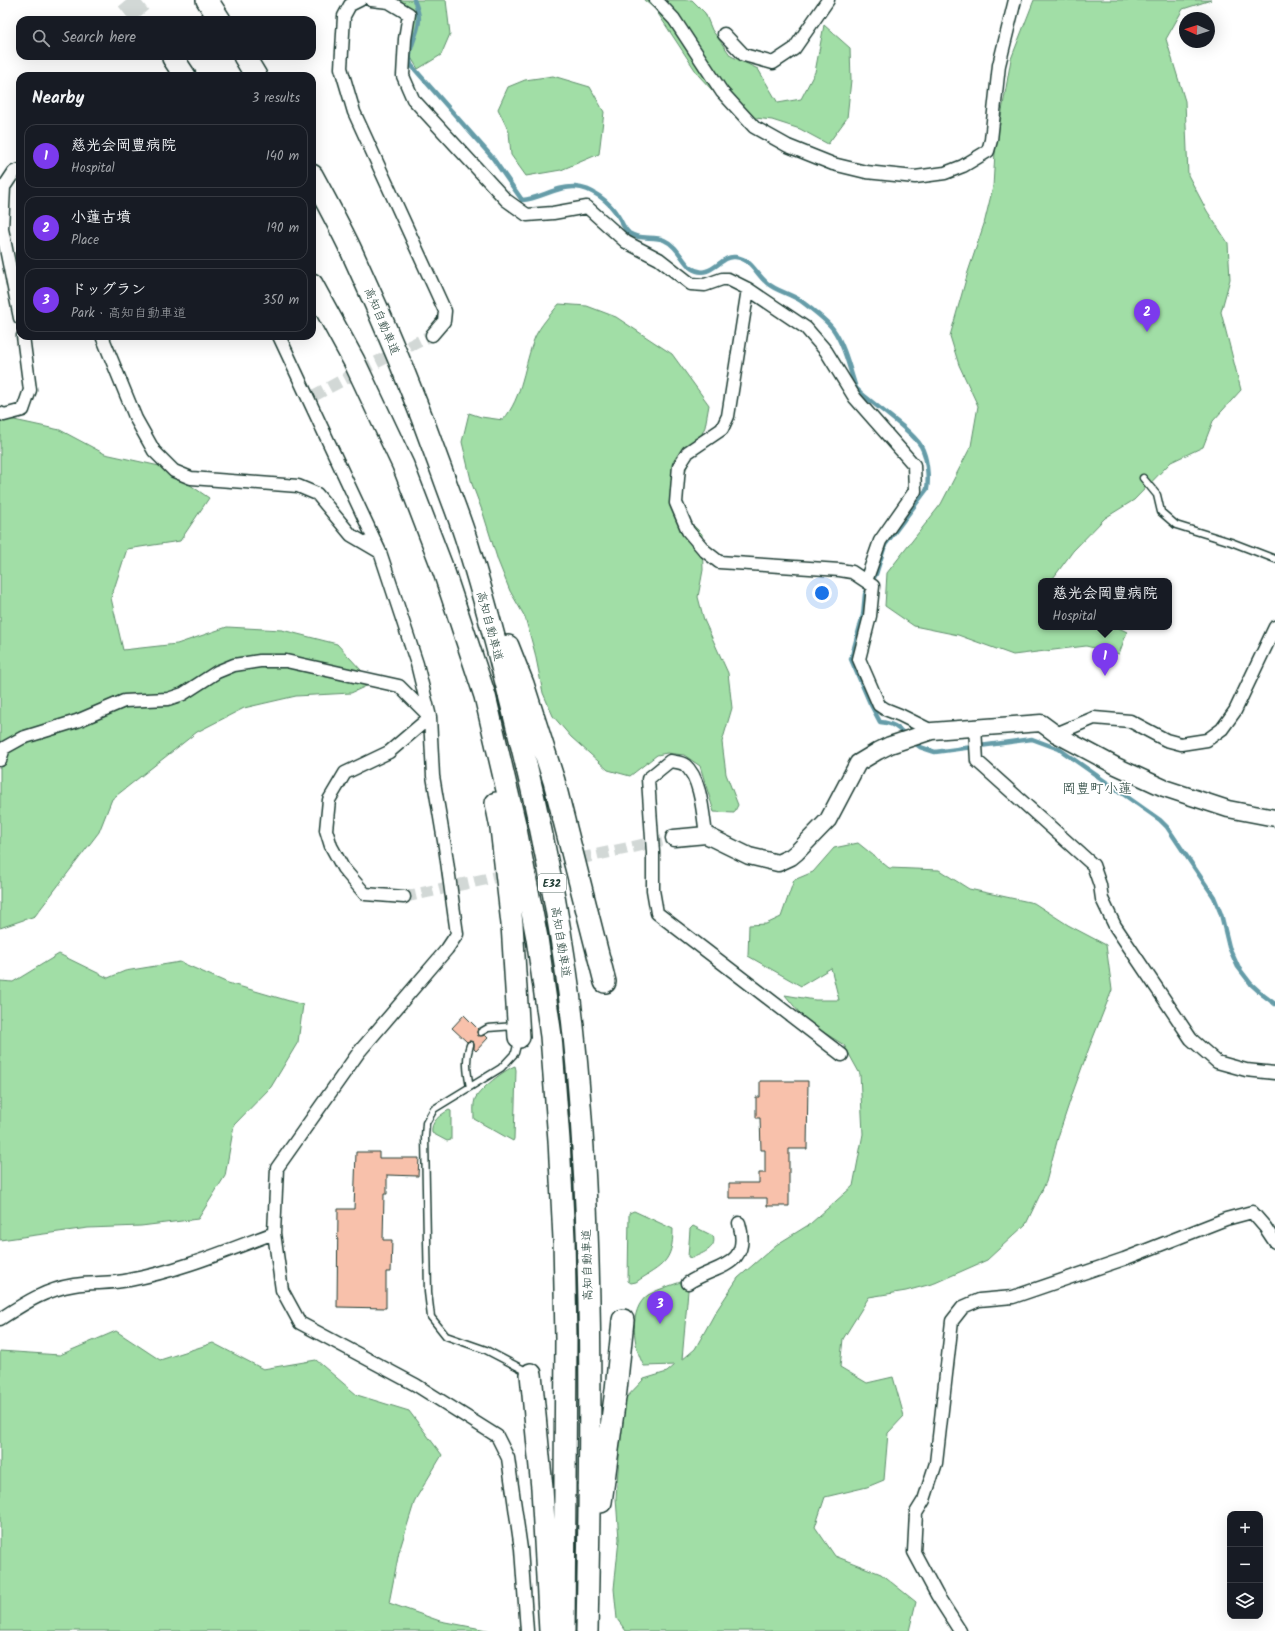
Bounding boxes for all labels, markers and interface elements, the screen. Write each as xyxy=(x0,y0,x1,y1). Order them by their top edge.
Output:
north arrow xyxy=(1179,12,1215,48)
search box xyxy=(16,16,316,60)
text: Search here xyxy=(62,26,136,50)
icon: search xyxy=(30,27,52,49)
text: Nearby xyxy=(32,85,84,112)
text: 3 results xyxy=(252,88,300,109)
text: 慈光会岡豊病院 xyxy=(71,134,176,158)
text: 1 xyxy=(44,146,48,167)
text: 140 m xyxy=(266,146,299,167)
text: Hospital xyxy=(71,158,115,179)
text: 小蓮古墳 xyxy=(71,206,131,230)
text: 2 xyxy=(42,218,50,239)
text: 190 m xyxy=(267,218,299,239)
text: Place xyxy=(71,230,99,251)
text: ドッグラン xyxy=(71,278,146,302)
street label: 高知自動車道 xyxy=(359,284,404,358)
text: 3 xyxy=(42,290,50,311)
text: 350 m xyxy=(263,290,299,311)
pin: 2 xyxy=(1134,299,1160,332)
text: Park · 高知自動車道 xyxy=(71,303,186,324)
popup xyxy=(1038,578,1172,630)
text: 慈光会岡豊病院 xyxy=(1052,582,1158,606)
your location xyxy=(812,583,832,603)
street label: 高知自動車道 xyxy=(471,589,508,663)
text: Hospital xyxy=(1052,606,1096,627)
pin: 1 xyxy=(1092,643,1118,676)
district label: 岡豊町小蓮 xyxy=(1062,778,1132,800)
road number: E32 xyxy=(538,874,566,892)
street label: 高知自動車道 xyxy=(545,905,576,979)
street label: 高知自動車道 xyxy=(577,1229,598,1301)
pin: 3 xyxy=(647,1291,673,1324)
map controls xyxy=(1227,1511,1263,1619)
button: + xyxy=(1227,1511,1263,1547)
button: − xyxy=(1227,1547,1263,1583)
button: layers xyxy=(1227,1583,1263,1619)

